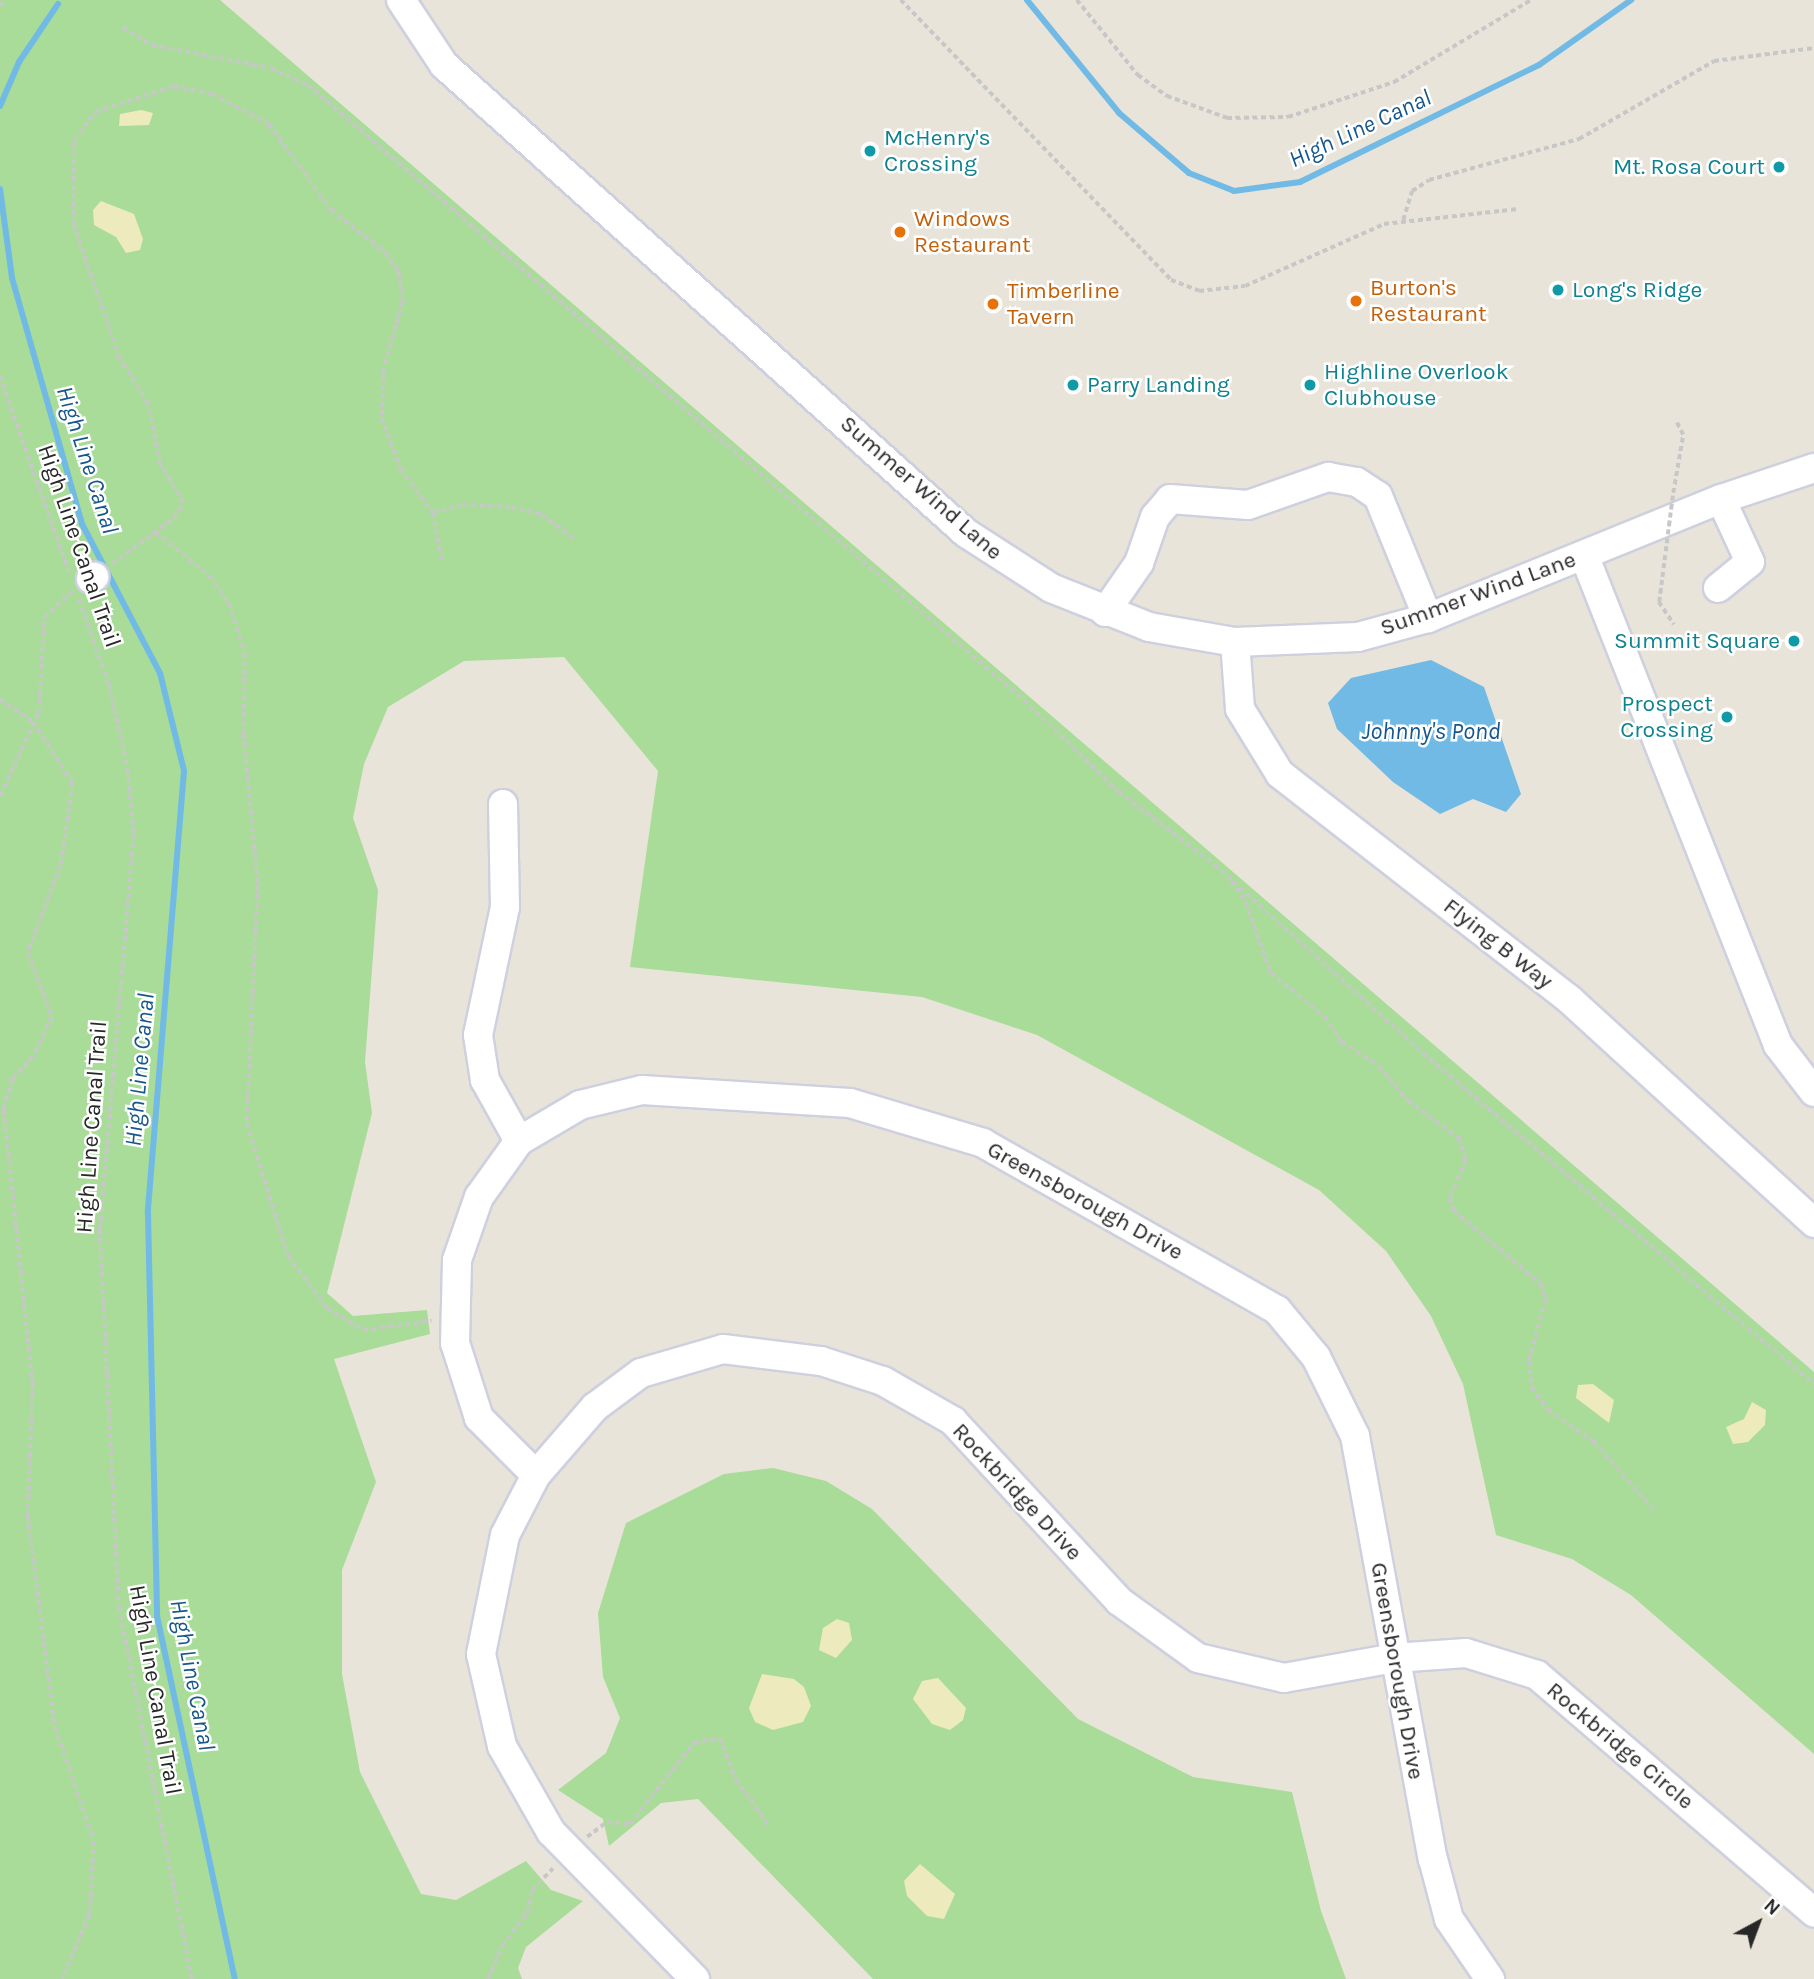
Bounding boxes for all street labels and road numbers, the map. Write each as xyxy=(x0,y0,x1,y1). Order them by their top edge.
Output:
street label: Summer Wind Lane xyxy=(834,410,1008,566)
street label: High Line Canal Trail xyxy=(31,441,127,651)
street label: Summer Wind Lane xyxy=(1377,546,1579,642)
street label: Flying B Way xyxy=(1438,893,1558,995)
street label: High Line Canal Trail xyxy=(71,1020,113,1234)
street label: Greensborough Drive xyxy=(982,1136,1188,1266)
street label: Rockbridge Drive xyxy=(946,1418,1088,1566)
street label: Greensborough Drive xyxy=(1364,1560,1430,1782)
street label: High Line Canal Trail xyxy=(123,1583,187,1797)
street label: Rockbridge Circle xyxy=(1541,1676,1699,1816)

